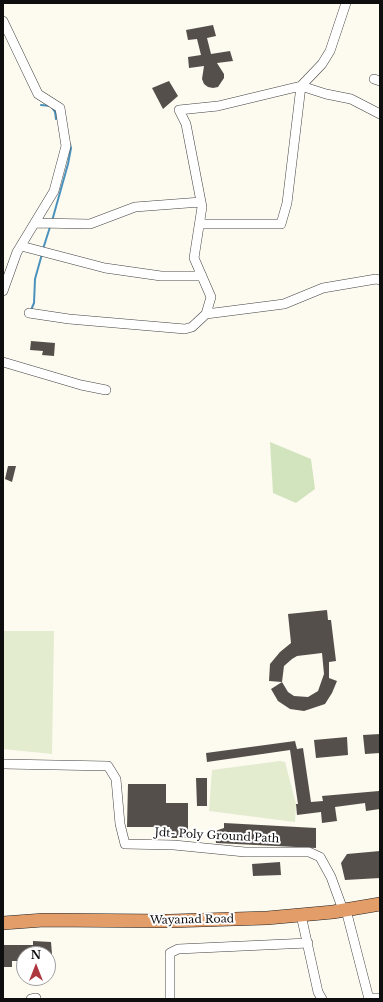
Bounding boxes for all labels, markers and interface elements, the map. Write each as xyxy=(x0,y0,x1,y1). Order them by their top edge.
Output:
street label: Jdt- Poly Ground Path xyxy=(154,826,280,846)
street label: Wayanad Road xyxy=(150,913,234,927)
north arrow xyxy=(16,946,56,986)
text: N xyxy=(31,948,41,962)

